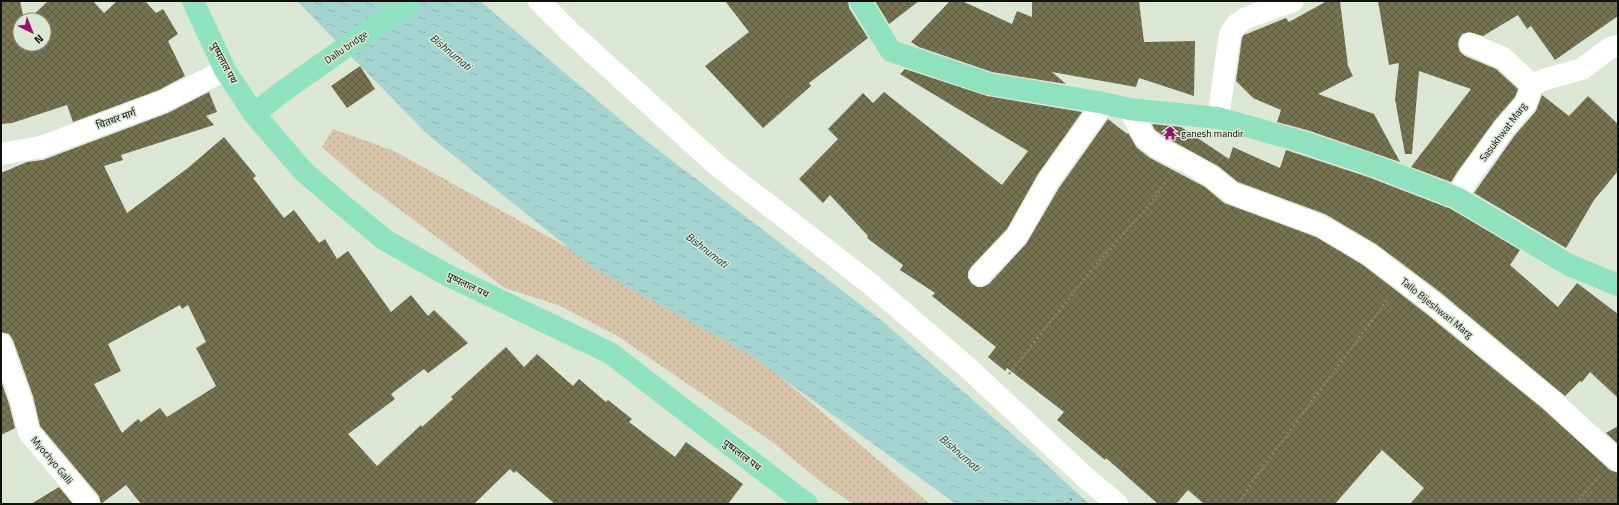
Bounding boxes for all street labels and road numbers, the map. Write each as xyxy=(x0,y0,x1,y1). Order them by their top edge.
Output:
street label: Dallu bridge xyxy=(321,27,371,67)
street label: पुष्पलाल पथ xyxy=(207,40,241,87)
street label: Sasukhwat Marg xyxy=(1476,99,1530,165)
street label: चितधर मार्ग xyxy=(94,105,139,133)
street label: पुष्पलाल पथ xyxy=(444,268,492,302)
street label: Tallo Bijeshwari Marg xyxy=(1398,274,1476,342)
street label: Myochyo Galli xyxy=(28,433,76,487)
street label: पुष्पलाल पथ xyxy=(720,435,765,475)

